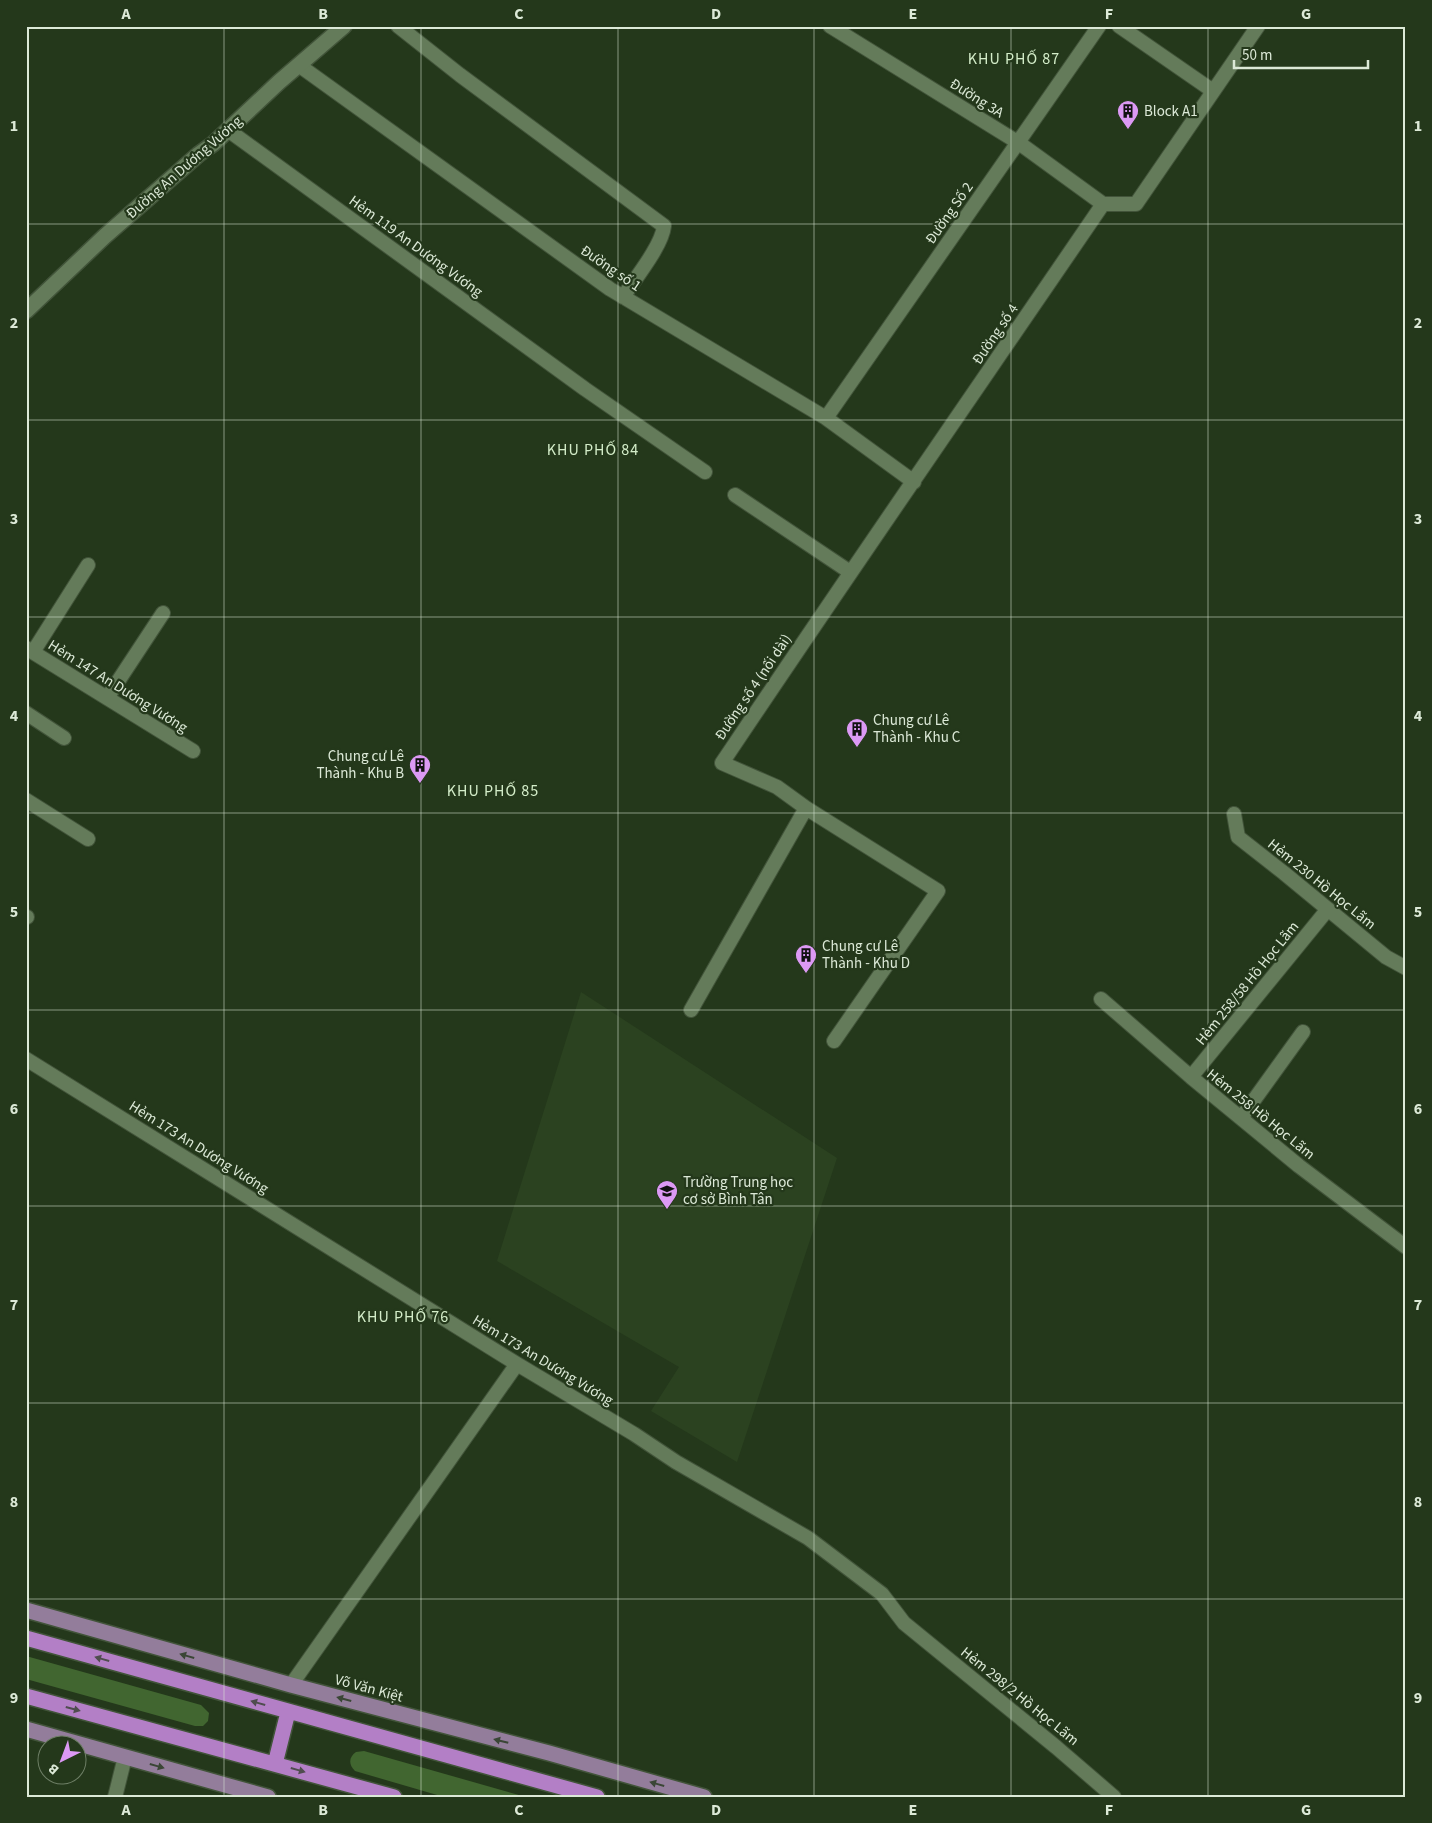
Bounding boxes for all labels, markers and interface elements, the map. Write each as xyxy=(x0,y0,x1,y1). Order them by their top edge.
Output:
text: A xyxy=(120,3,131,25)
text: B xyxy=(318,3,328,25)
text: C xyxy=(514,3,524,25)
text: D xyxy=(711,3,721,25)
text: E xyxy=(909,3,917,25)
text: F xyxy=(1105,3,1113,25)
text: G xyxy=(1301,3,1311,25)
scale bar xyxy=(1234,38,1368,70)
text: 50 m xyxy=(1242,45,1272,66)
district label: KHU PHỐ 87 xyxy=(968,48,1060,70)
street label: Đường 3A xyxy=(946,74,1009,124)
building icon: Block A1 xyxy=(1116,99,1140,130)
place label: Block A1 xyxy=(1144,101,1198,122)
street label: Đường An Dương Vương xyxy=(122,111,247,224)
text: 1 xyxy=(10,115,18,137)
text: 1 xyxy=(1414,115,1422,137)
street label: Đường Số 2 xyxy=(920,178,978,248)
street label: Hẻm 119 An Dương Vương xyxy=(344,191,487,302)
street label: Đường số 1 xyxy=(576,240,645,297)
street label: Đường số 4 xyxy=(967,299,1024,369)
text: 2 xyxy=(10,312,18,334)
text: 2 xyxy=(1414,312,1422,334)
district label: KHU PHỐ 84 xyxy=(547,439,639,461)
text: 3 xyxy=(10,508,18,530)
text: 3 xyxy=(1414,508,1422,530)
street label: Đường số 4 (nối dài) xyxy=(710,630,797,745)
street label: Hẻm 147 An Dương Vương xyxy=(44,635,192,738)
text: 4 xyxy=(10,705,19,727)
text: 4 xyxy=(1414,705,1423,727)
place label: Chung cư Lê Thành - Khu C xyxy=(873,710,961,748)
building icon: Chung cư Lê Thành - Khu C xyxy=(845,717,869,748)
place label: Chung cư Lê Thành - Khu B xyxy=(316,746,404,784)
building icon: Chung cư Lê Thành - Khu B xyxy=(408,753,432,784)
district label: KHU PHỐ 85 xyxy=(447,780,539,802)
street label: Hẻm 230 Hồ Học Lãm xyxy=(1263,834,1380,935)
text: 5 xyxy=(10,901,18,923)
text: 5 xyxy=(1414,901,1422,923)
street label: Hẻm 258/58 Hồ Học Lãm xyxy=(1191,917,1304,1050)
place label: Chung cư Lê Thành - Khu D xyxy=(822,936,910,974)
building icon: Chung cư Lê Thành - Khu D xyxy=(794,943,818,974)
street label: Hẻm 258 Hồ Học Lãm xyxy=(1202,1064,1319,1165)
street label: Hẻm 173 An Dương Vương xyxy=(125,1096,273,1199)
text: 6 xyxy=(10,1098,18,1120)
text: 6 xyxy=(1414,1098,1422,1120)
place label: Trường Trung học cơ sở Bình Tân xyxy=(683,1172,793,1210)
school or university icon: Trường Trung học cơ sở Bình Tân xyxy=(655,1179,679,1210)
text: 7 xyxy=(10,1294,18,1316)
text: 7 xyxy=(1414,1294,1422,1316)
district label: KHU PHỐ 76 xyxy=(357,1306,449,1328)
street label: Hẻm 173 An Dương Vương xyxy=(468,1310,618,1411)
text: 8 xyxy=(10,1491,18,1513)
text: 8 xyxy=(1414,1491,1422,1513)
street label: Hẻm 298/2 Hồ Học Lãm xyxy=(956,1642,1083,1751)
one-way arrow xyxy=(179,1651,194,1659)
one-way arrow xyxy=(94,1655,109,1663)
street label: Võ Văn Kiệt xyxy=(333,1669,405,1708)
text: 9 xyxy=(10,1687,18,1709)
text: 9 xyxy=(1414,1687,1422,1709)
one-way arrow xyxy=(336,1695,351,1703)
one-way arrow xyxy=(251,1699,266,1707)
one-way arrow xyxy=(66,1705,81,1713)
north arrow xyxy=(38,1736,88,1786)
one-way arrow xyxy=(493,1737,508,1745)
text: B xyxy=(44,1758,64,1779)
one-way arrow xyxy=(150,1762,165,1770)
one-way arrow xyxy=(290,1766,305,1774)
one-way arrow xyxy=(650,1779,665,1787)
text: A xyxy=(120,1799,131,1821)
text: B xyxy=(318,1799,328,1821)
text: C xyxy=(514,1799,524,1821)
text: D xyxy=(711,1799,721,1821)
text: E xyxy=(909,1799,917,1821)
text: F xyxy=(1105,1799,1113,1821)
text: G xyxy=(1301,1799,1311,1821)

